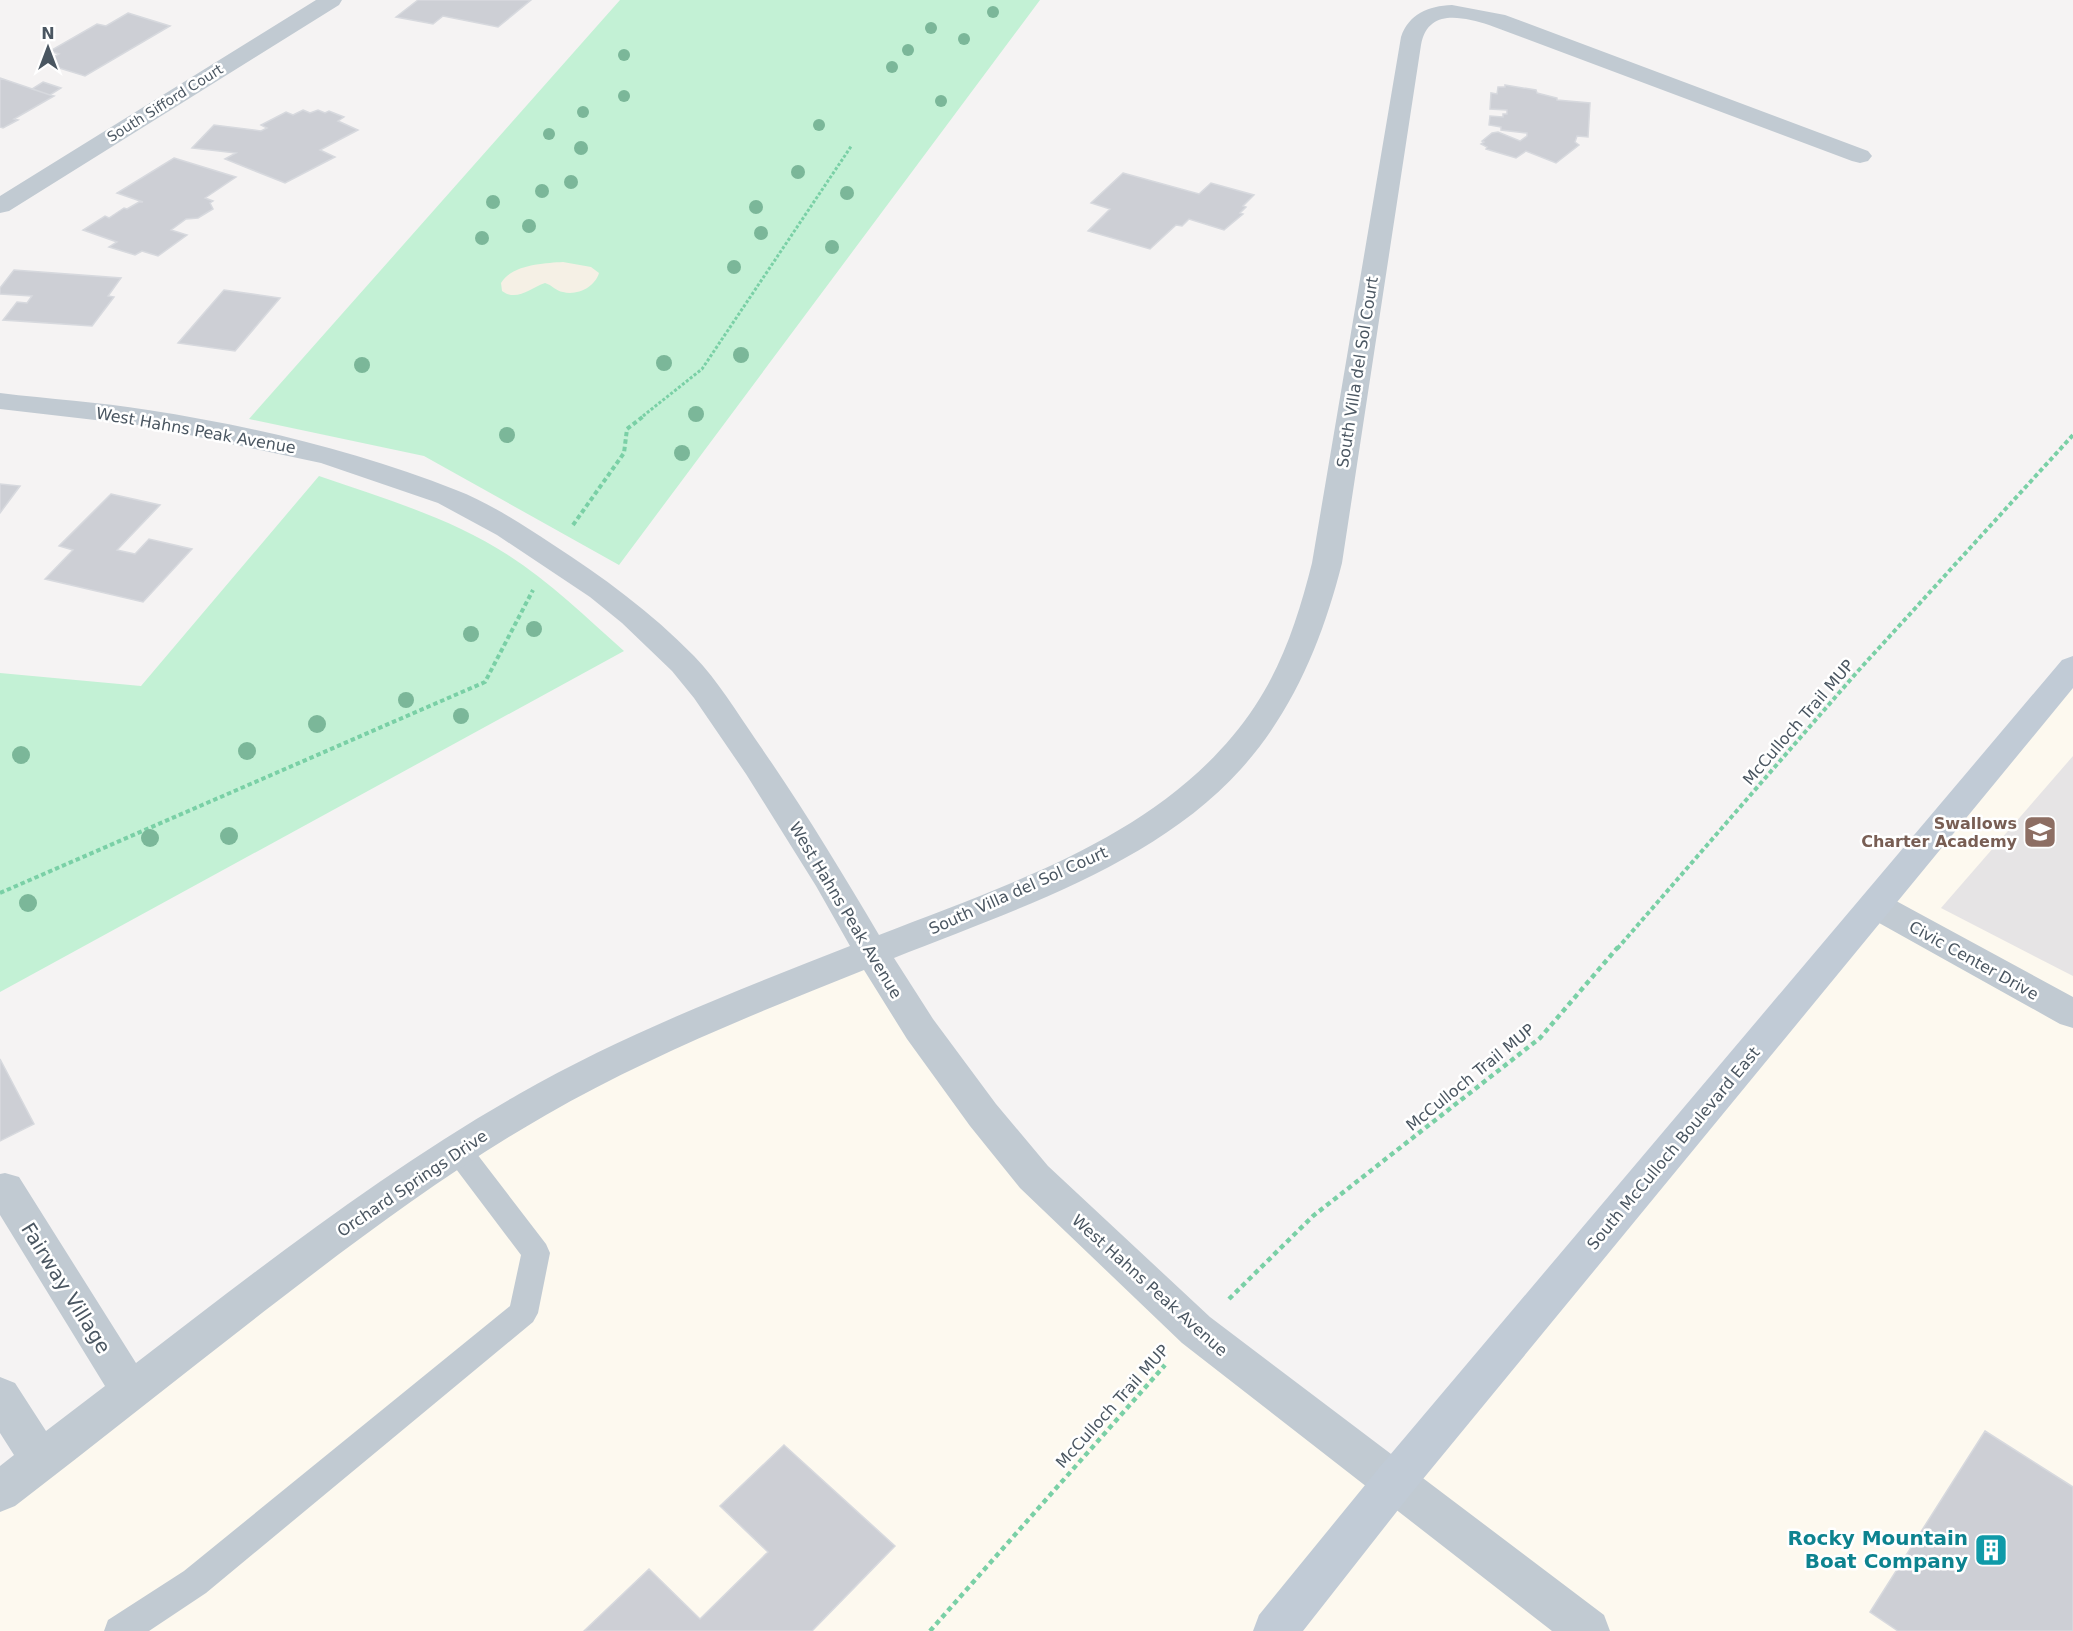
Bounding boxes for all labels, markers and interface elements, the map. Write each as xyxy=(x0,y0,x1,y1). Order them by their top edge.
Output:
north arrow xyxy=(18,18,78,78)
text: N xyxy=(41,24,55,43)
street label: South Sifford Court xyxy=(104,61,226,145)
street label: South Villa del Sol Court xyxy=(1333,275,1382,469)
street label: West Hahns Peak Avenue xyxy=(95,404,297,457)
street label: McCulloch Trail MUP xyxy=(1739,656,1858,789)
place label: Swallows Charter Academy xyxy=(1861,814,2018,851)
school or university icon: Swallows Charter Academy xyxy=(2022,814,2058,850)
street label: West Hahns Peak Avenue xyxy=(785,819,906,1002)
street label: South Villa del Sol Court xyxy=(926,842,1110,938)
street label: Civic Center Drive xyxy=(1906,917,2042,1004)
street label: McCulloch Trail MUP xyxy=(1402,1020,1539,1135)
street label: South McCulloch Boulevard East xyxy=(1583,1043,1764,1254)
street label: Orchard Springs Drive xyxy=(334,1126,491,1241)
street label: West Hahns Peak Avenue xyxy=(1068,1211,1231,1360)
street label: Fairway Village xyxy=(16,1218,116,1358)
street label: McCulloch Trail MUP xyxy=(1052,1340,1173,1472)
place label: Rocky Mountain Boat Company xyxy=(1787,1526,1968,1573)
building icon: Rocky Mountain Boat Company xyxy=(1973,1532,2009,1568)

